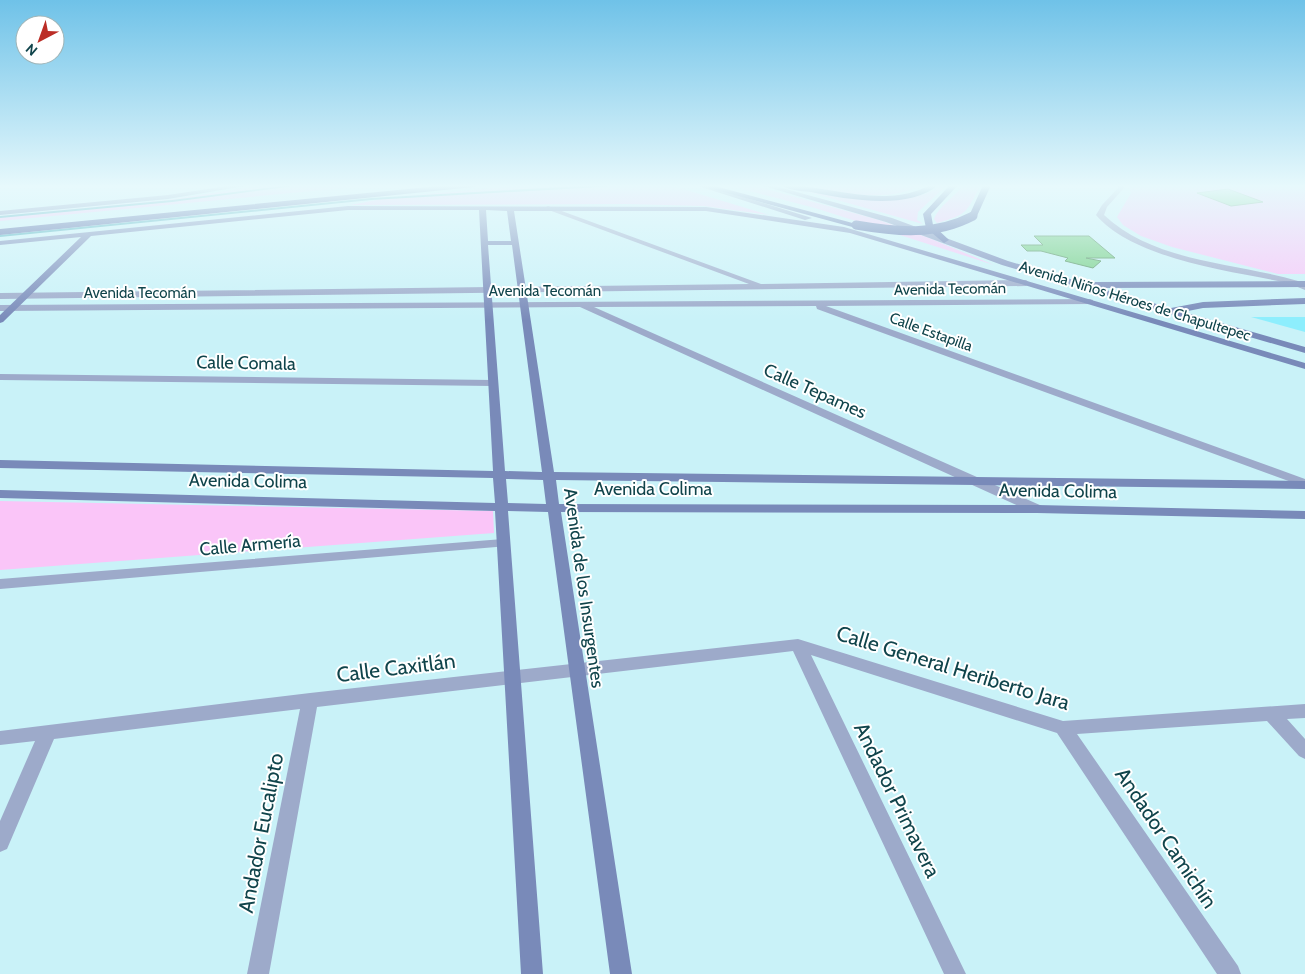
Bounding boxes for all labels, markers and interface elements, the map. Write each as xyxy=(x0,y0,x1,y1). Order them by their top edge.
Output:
north arrow xyxy=(15,15,65,65)
text: N xyxy=(22,40,41,60)
street label: Avenida Niños Héroes de Chapultepec xyxy=(1017,257,1253,345)
street label: Avenida Tecomán xyxy=(894,279,1006,299)
street label: Avenida Tecomán xyxy=(489,282,601,300)
street label: Avenida Tecomán xyxy=(84,284,196,302)
street label: Calle Estapilla xyxy=(887,309,976,356)
street label: Calle Comala xyxy=(196,351,296,375)
street label: Calle Tepames xyxy=(760,359,870,423)
street label: Avenida Colima xyxy=(189,469,308,493)
street label: Avenida Colima xyxy=(594,478,712,500)
street label: Avenida Colima xyxy=(999,479,1118,503)
street label: Avenida de los Insurgentes xyxy=(559,487,609,689)
street label: Calle Armería xyxy=(199,530,302,560)
street label: Calle General Heriberto Jara xyxy=(834,620,1073,715)
street label: Calle Caxitlán xyxy=(335,648,457,687)
street label: Andador Primavera xyxy=(849,718,946,881)
street label: Andador Eucalipto xyxy=(233,751,288,915)
street label: Andador Camichín xyxy=(1110,763,1223,913)

